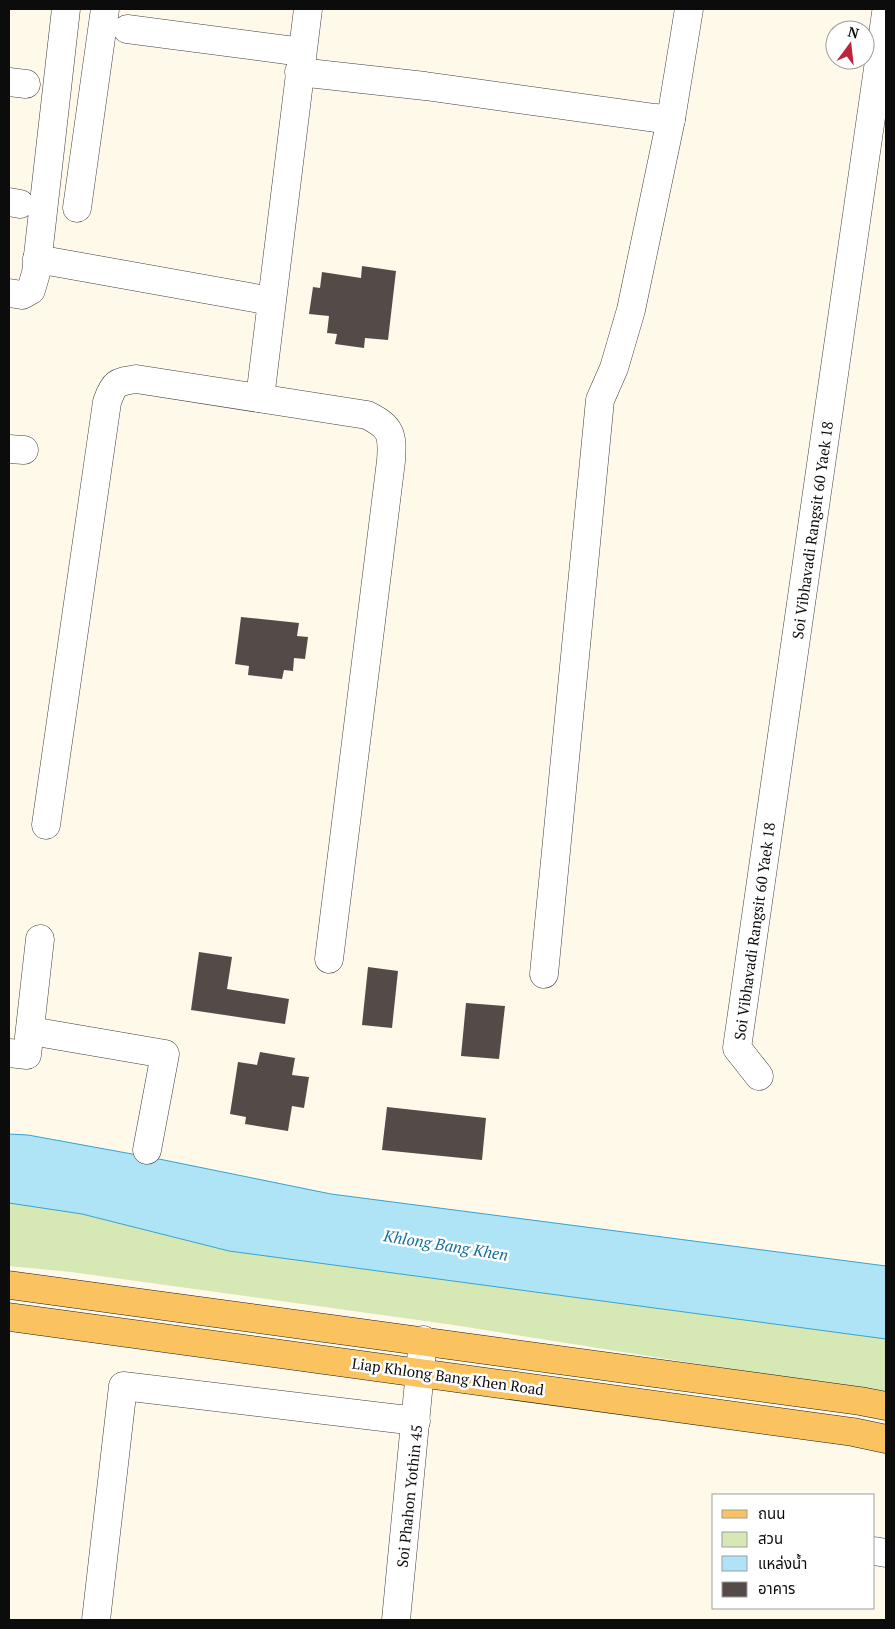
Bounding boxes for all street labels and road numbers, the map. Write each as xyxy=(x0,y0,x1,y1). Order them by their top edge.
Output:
street label: Soi Vibhavadi Rangsit 60 Yaek 18 xyxy=(787,420,837,640)
street label: Soi Vibhavadi Rangsit 60 Yaek 18 xyxy=(729,821,779,1041)
street label: Liap Khlong Bang Khen Road xyxy=(351,1353,545,1399)
street label: Soi Phahon Yothin 45 xyxy=(392,1424,426,1568)

